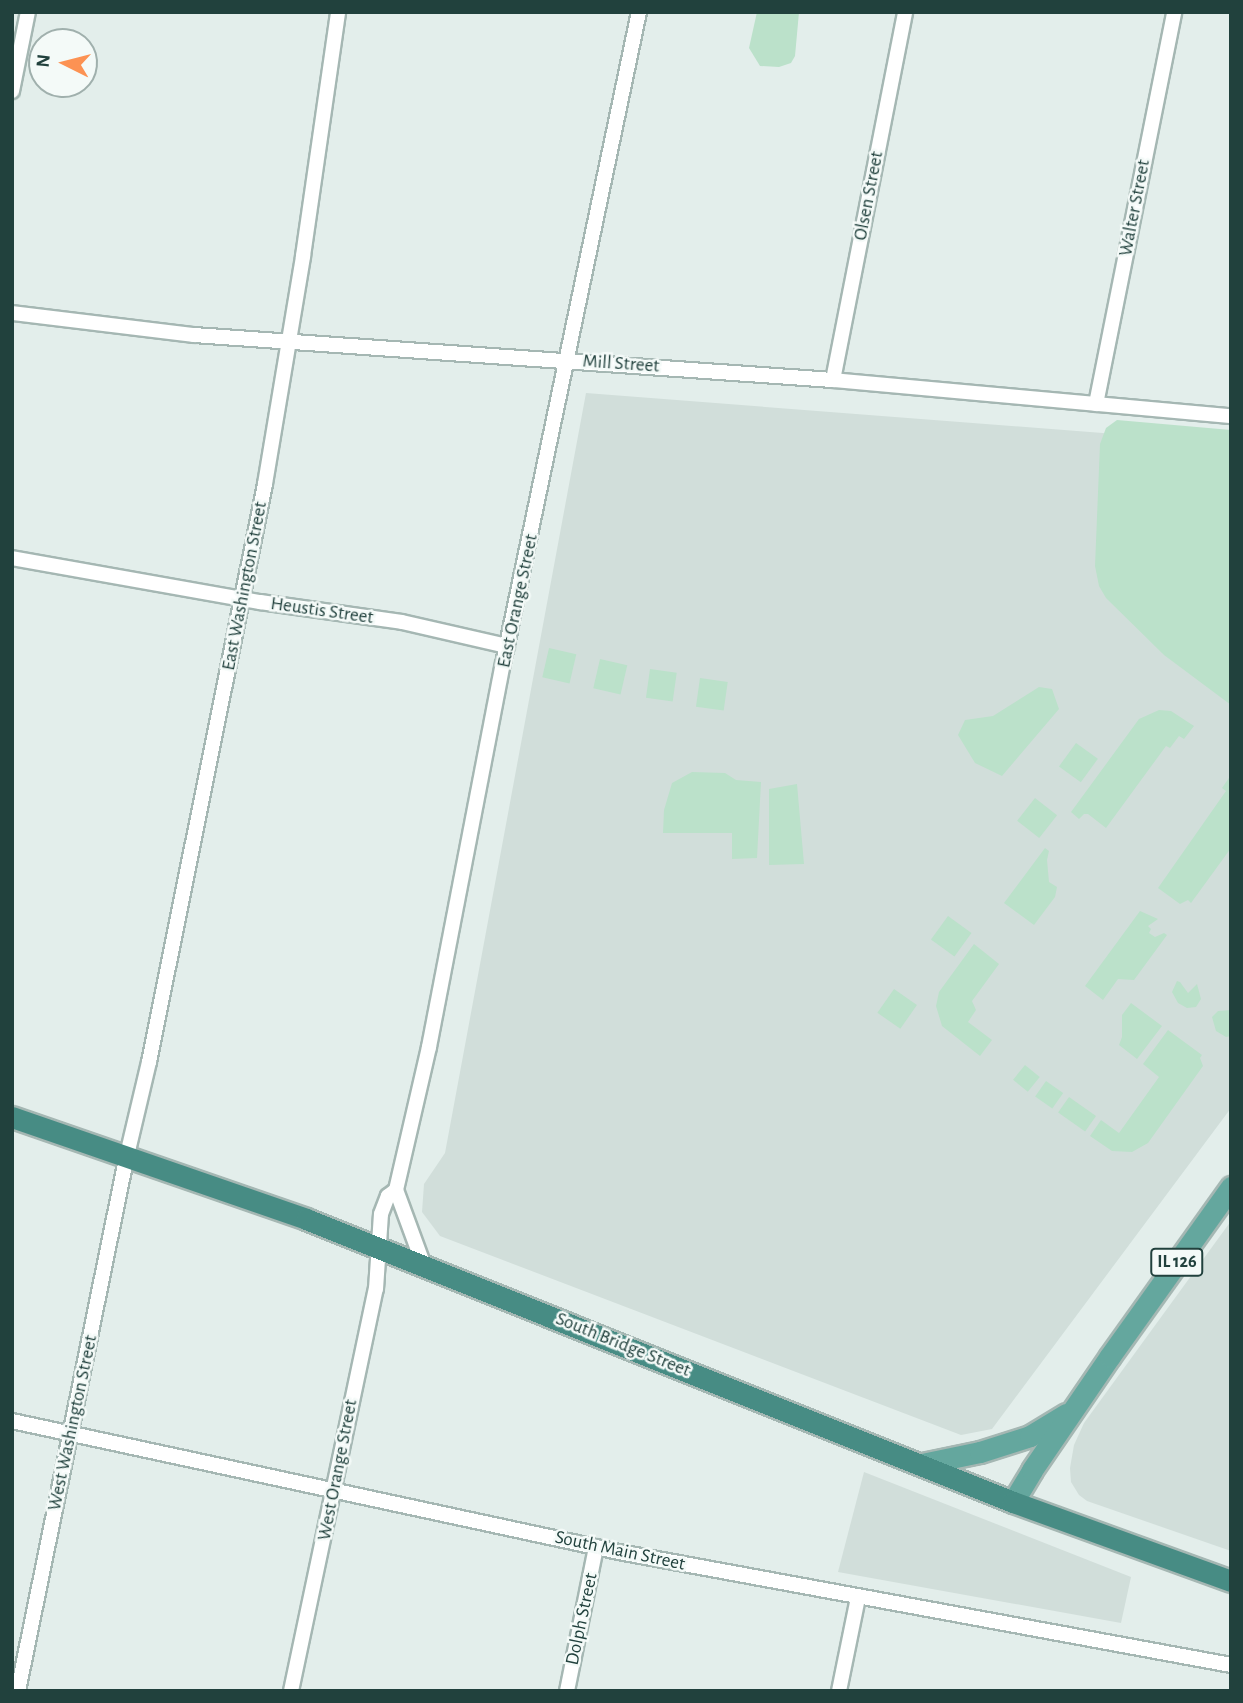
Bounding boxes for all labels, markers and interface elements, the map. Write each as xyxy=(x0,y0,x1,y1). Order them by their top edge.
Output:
north arrow xyxy=(28,28,98,98)
text: N xyxy=(33,53,54,69)
street label: Olsen Street xyxy=(849,150,889,242)
street label: Walter Street xyxy=(1114,158,1156,258)
street label: Mill Street xyxy=(582,350,660,378)
street label: East Washington Street xyxy=(217,500,273,672)
street label: East Orange Street xyxy=(493,532,543,670)
street label: Heustis Street xyxy=(269,592,375,630)
road number: IL 126 xyxy=(1149,1247,1205,1276)
street label: South Bridge Street xyxy=(552,1308,694,1382)
street label: West Washington Street xyxy=(43,1333,103,1513)
street label: West Orange Street xyxy=(313,1397,363,1543)
street label: South Main Street xyxy=(553,1526,687,1576)
street label: Dolph Street xyxy=(561,1571,603,1667)

